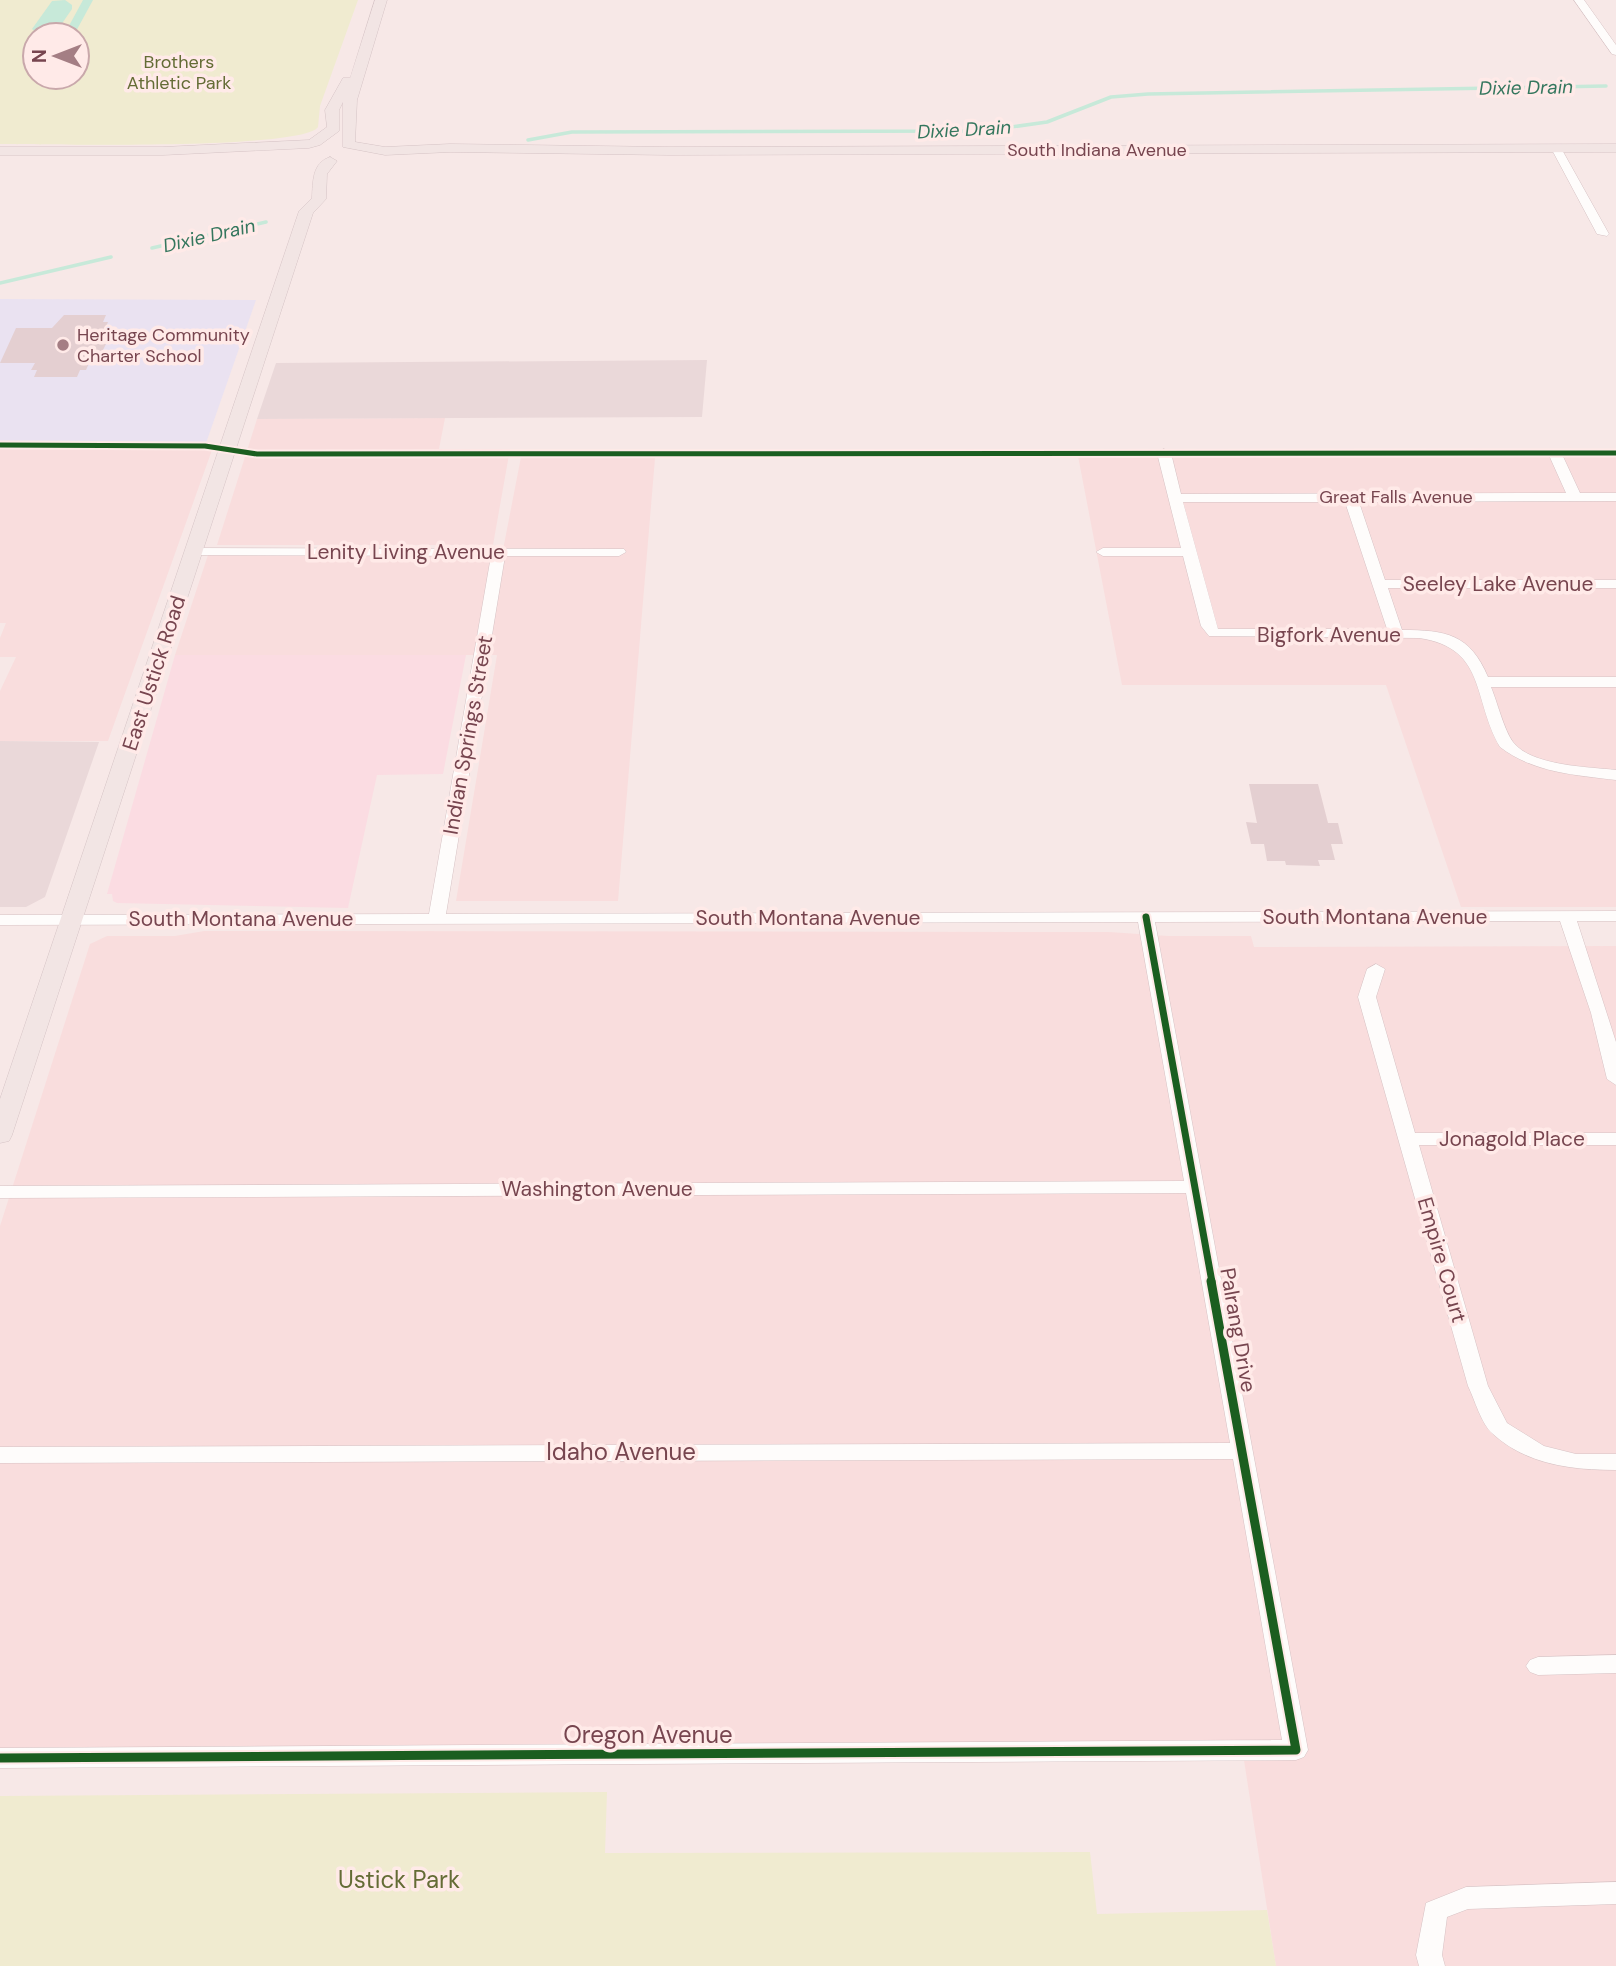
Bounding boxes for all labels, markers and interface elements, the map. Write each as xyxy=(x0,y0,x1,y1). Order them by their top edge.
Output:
north arrow xyxy=(21,21,91,91)
text: N xyxy=(27,49,52,63)
park label: Brothers Athletic Park xyxy=(127,50,231,95)
water label: Dixie Drain xyxy=(1479,74,1573,101)
water label: Dixie Drain xyxy=(916,115,1012,144)
street label: South Indiana Avenue xyxy=(1007,138,1187,162)
water label: Dixie Drain xyxy=(160,213,258,258)
place label: Heritage Community Charter School xyxy=(77,323,250,368)
marker: Heritage Community Charter School xyxy=(55,337,71,353)
street label: Great Falls Avenue xyxy=(1319,485,1473,509)
street label: Lenity Living Avenue xyxy=(307,538,505,566)
street label: Seeley Lake Avenue xyxy=(1403,570,1593,598)
street label: East Ustick Road xyxy=(116,592,192,754)
street label: Bigfork Avenue xyxy=(1257,621,1401,649)
street label: Indian Springs Street xyxy=(437,633,499,837)
street label: South Montana Avenue xyxy=(1263,903,1487,931)
street label: South Montana Avenue xyxy=(696,904,920,932)
street label: South Montana Avenue xyxy=(129,905,353,933)
street label: Jonagold Place xyxy=(1439,1125,1585,1153)
street label: Washington Avenue xyxy=(501,1175,693,1203)
street label: Empire Court xyxy=(1411,1194,1473,1326)
street label: Palrang Drive xyxy=(1213,1265,1263,1395)
street label: Idaho Avenue xyxy=(546,1436,696,1467)
street label: Oregon Avenue xyxy=(563,1719,733,1750)
park label: Ustick Park xyxy=(338,1864,460,1895)

